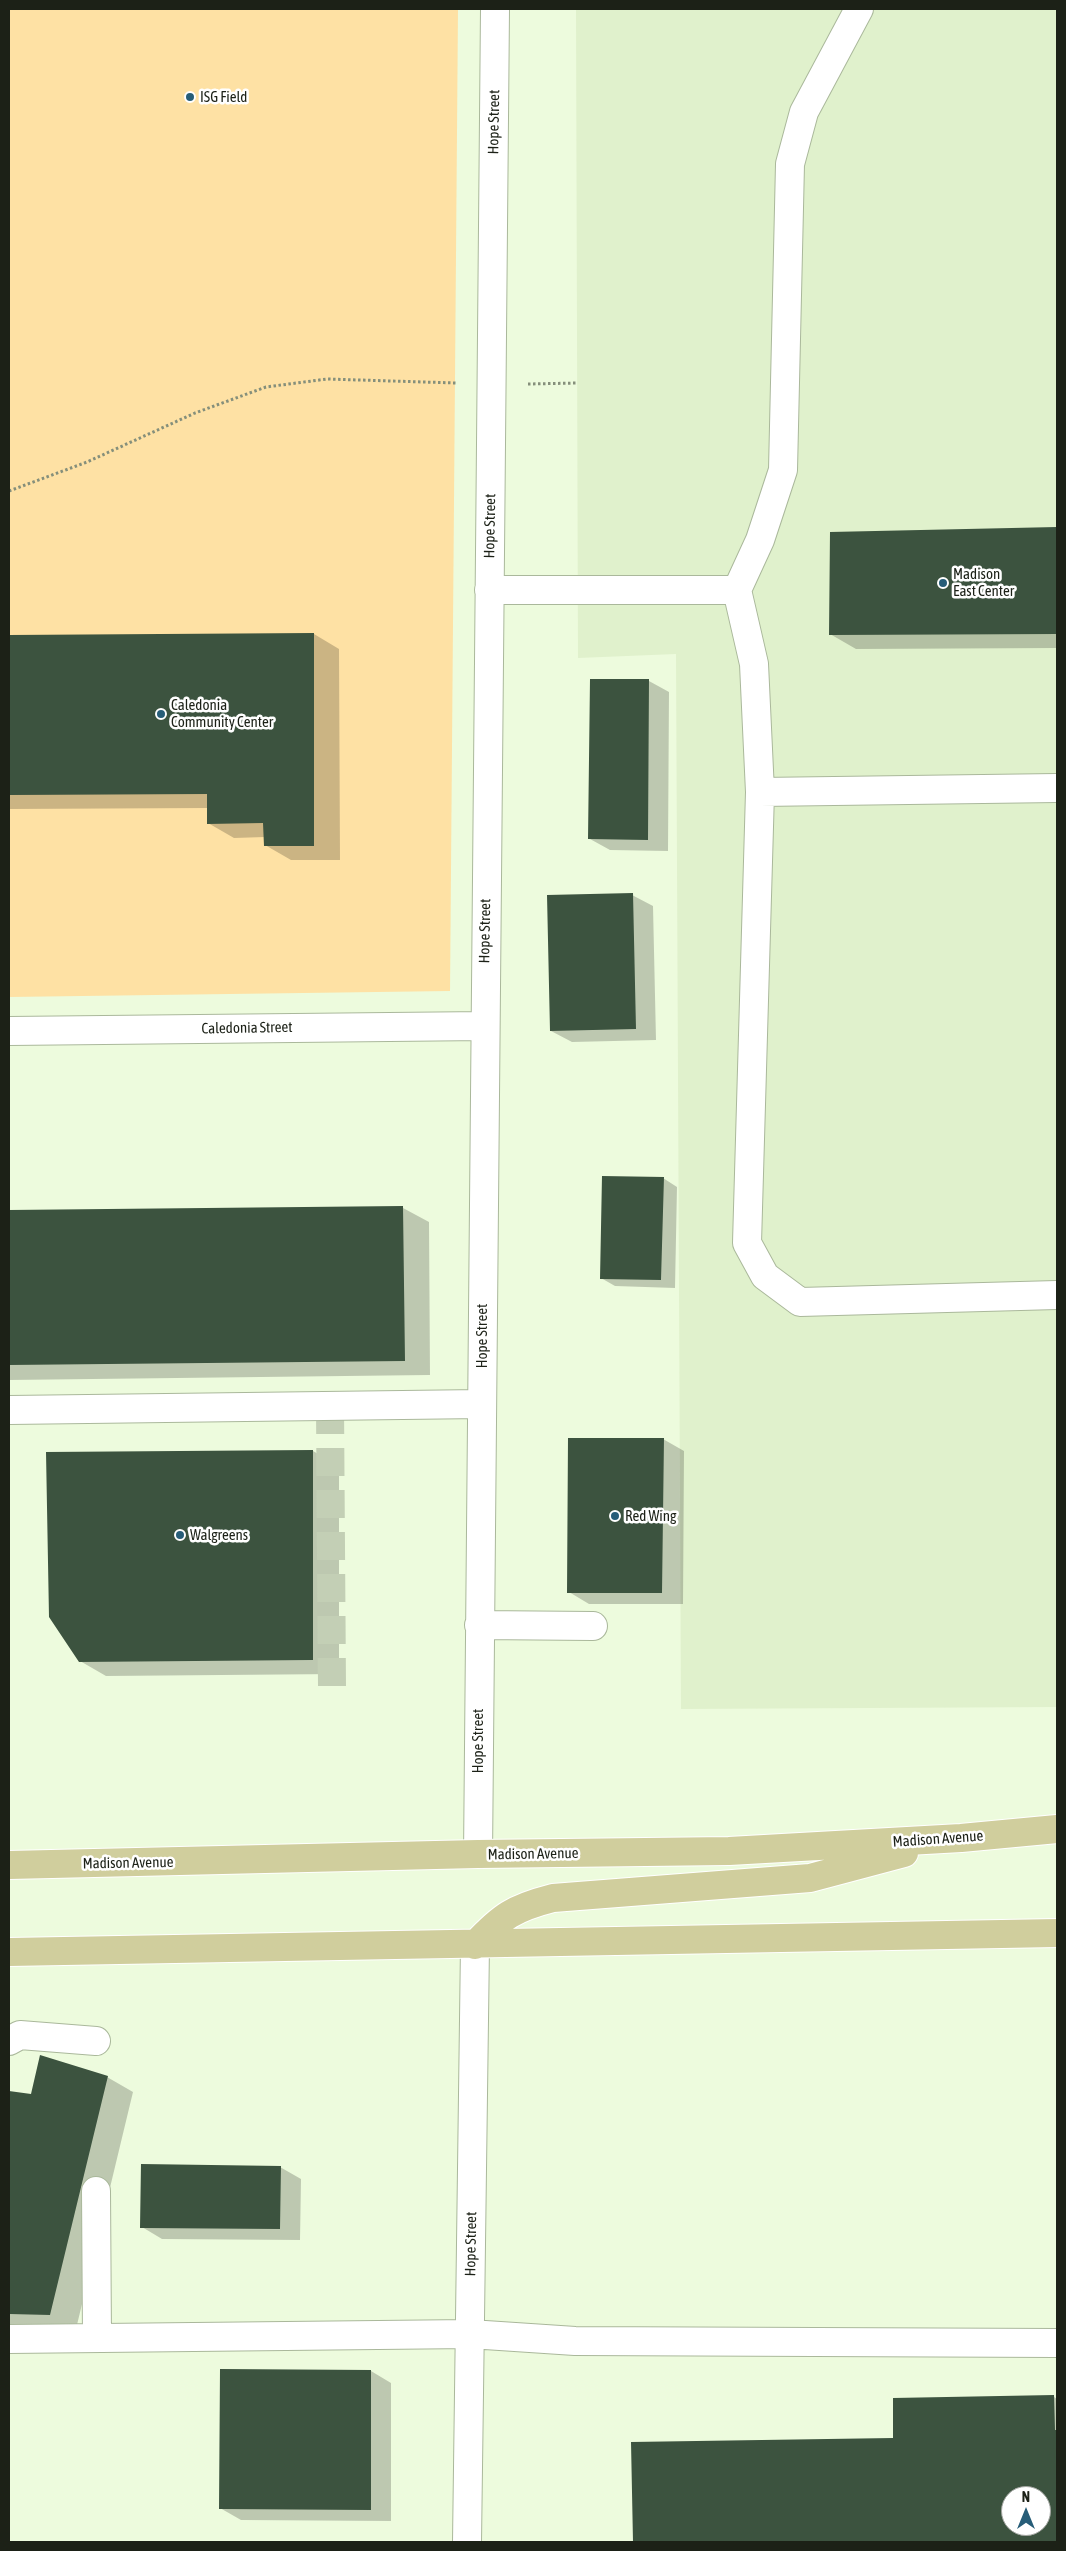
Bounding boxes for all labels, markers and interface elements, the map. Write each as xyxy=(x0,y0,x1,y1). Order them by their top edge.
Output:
place label: ISG Field xyxy=(200,88,247,106)
street label: Hope Street xyxy=(484,90,504,154)
marker: ISG Field xyxy=(184,91,196,103)
street label: Hope Street xyxy=(480,494,500,558)
place label: Madison East Center xyxy=(953,565,1014,600)
marker: Madison East Center xyxy=(937,577,949,589)
place label: Caledonia Community Center xyxy=(171,696,273,731)
marker: Caledonia Community Center xyxy=(155,708,167,720)
street label: Hope Street xyxy=(475,899,495,963)
street label: Caledonia Street xyxy=(201,1018,293,1038)
street label: Hope Street xyxy=(473,1304,491,1368)
place label: Red Wing xyxy=(625,1507,676,1525)
marker: Red Wing xyxy=(609,1510,621,1522)
place label: Walgreens xyxy=(190,1526,248,1544)
marker: Walgreens xyxy=(174,1529,186,1541)
street label: Hope Street xyxy=(469,1709,487,1773)
street label: Madison Avenue xyxy=(892,1827,984,1851)
street label: Madison Avenue xyxy=(487,1844,579,1864)
street label: Madison Avenue xyxy=(82,1853,174,1873)
street label: Hope Street xyxy=(461,2212,481,2276)
north arrow xyxy=(1001,2486,1051,2536)
text: N xyxy=(1022,2489,1030,2505)

